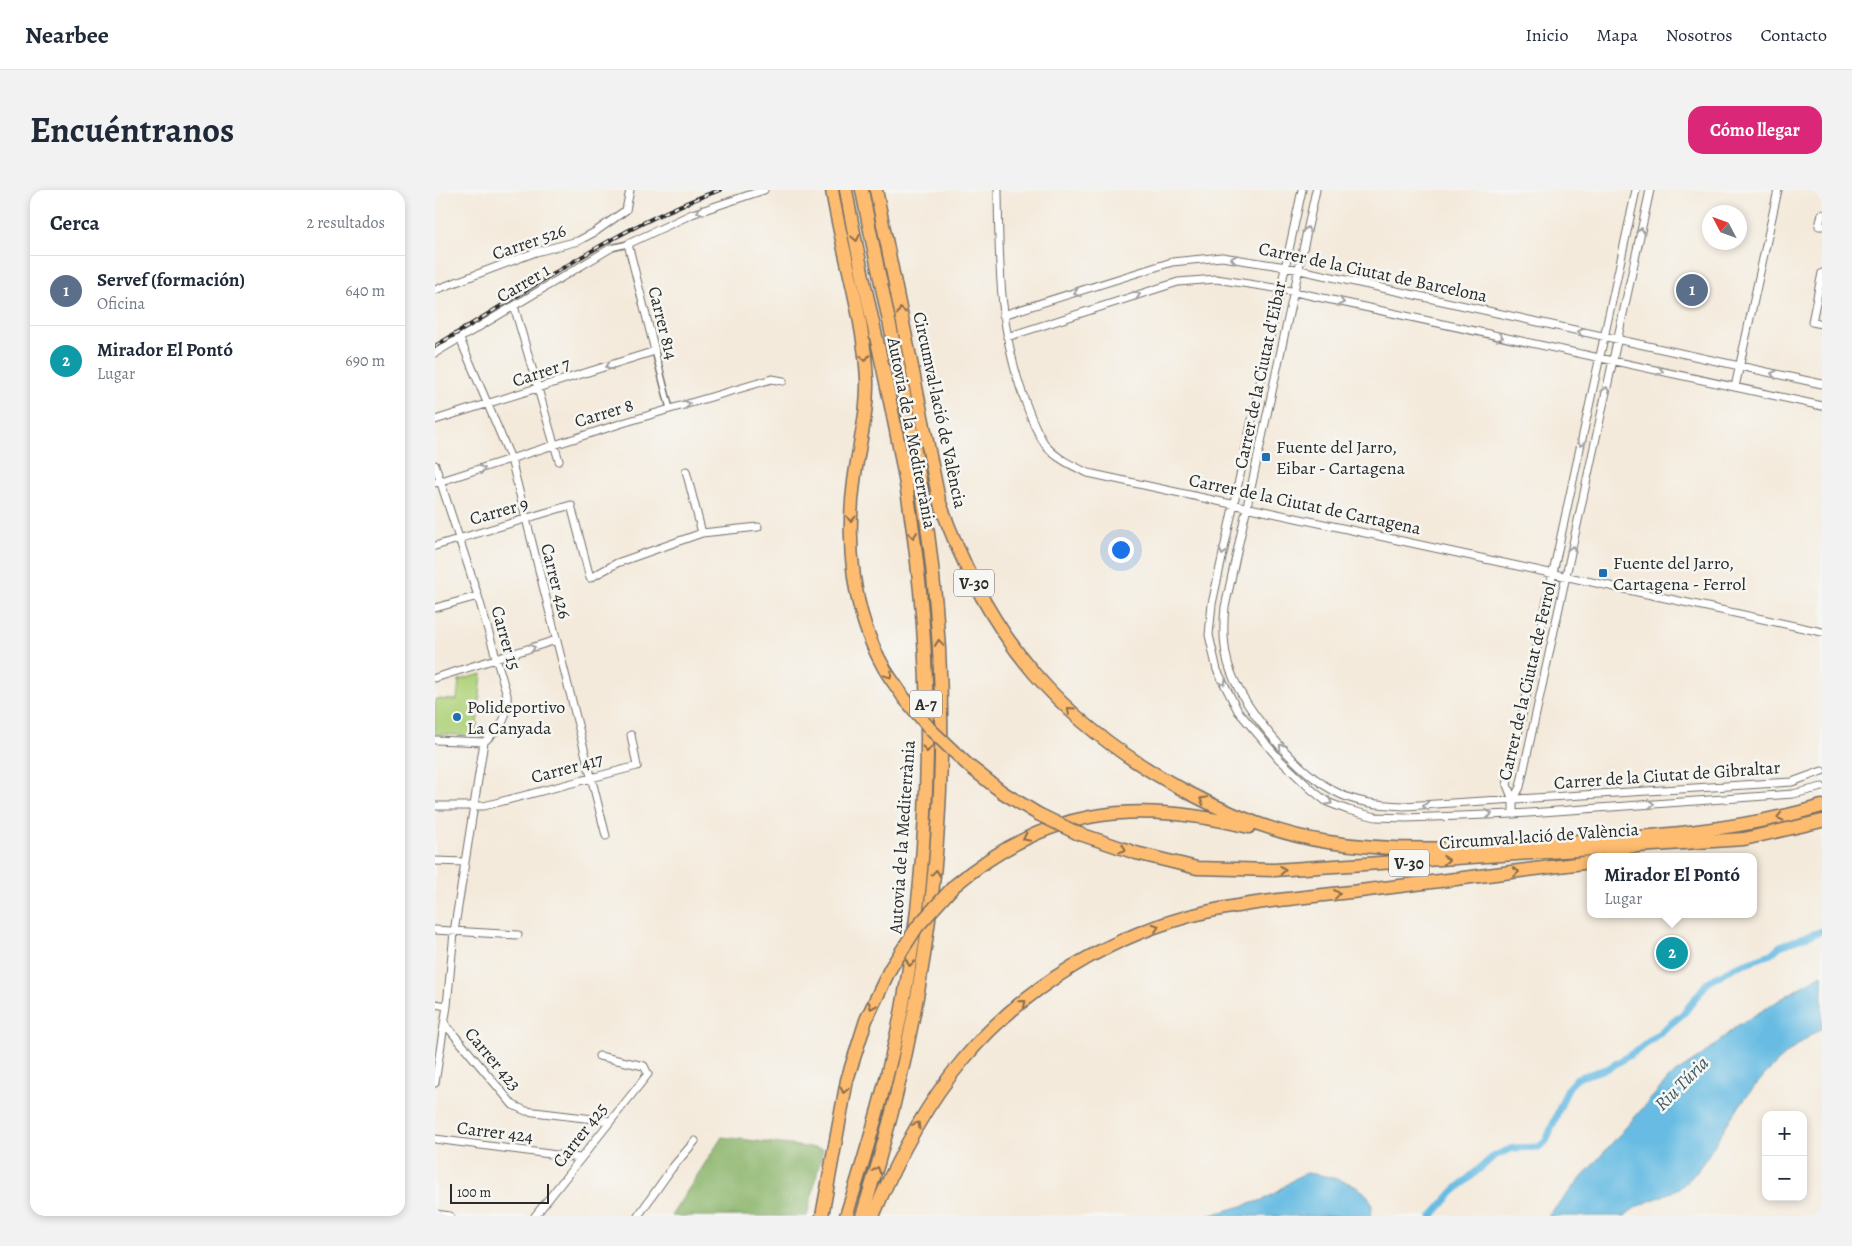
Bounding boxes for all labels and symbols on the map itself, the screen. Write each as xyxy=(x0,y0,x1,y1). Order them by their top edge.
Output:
north arrow xyxy=(1702,205,1747,250)
one-way arrow xyxy=(696,206,704,216)
street label: Carrer 526 xyxy=(489,218,569,266)
one-way arrow xyxy=(1301,225,1312,234)
one-way arrow xyxy=(1635,227,1646,236)
one-way arrow xyxy=(850,233,860,242)
street label: Carrer de la Ciutat de Barcelona xyxy=(1256,236,1490,308)
one-way arrow xyxy=(1230,254,1238,265)
street label: Carrer 1 xyxy=(492,258,554,308)
pin: 1 xyxy=(1676,271,1708,309)
street label: Carrer de la Ciutat d'Eibar xyxy=(1228,279,1292,471)
street label: Carrer 814 xyxy=(642,284,684,362)
one-way arrow xyxy=(1073,287,1082,297)
one-way arrow xyxy=(1132,290,1140,300)
one-way arrow xyxy=(1337,297,1346,307)
one-way arrow xyxy=(896,307,906,316)
street label: Circumval·lació de València xyxy=(907,310,973,511)
one-way arrow xyxy=(1577,327,1586,338)
one-way arrow xyxy=(1496,331,1504,341)
street label: Autovia de la Mediterrània xyxy=(882,334,942,531)
street label: Carrer 7 xyxy=(509,351,573,393)
one-way arrow xyxy=(860,354,871,362)
one-way arrow xyxy=(605,360,613,370)
one-way arrow xyxy=(1656,365,1665,376)
one-way arrow xyxy=(1770,369,1779,380)
one-way arrow xyxy=(1600,386,1611,394)
street label: Carrer 8 xyxy=(572,393,636,433)
one-way arrow xyxy=(682,399,691,410)
place label: Fuente del Jarro, Eibar - Cartagena xyxy=(1276,435,1406,480)
one-way arrow xyxy=(1576,438,1587,447)
marker: Fuente del Jarro, Eibar - Cartagena xyxy=(1260,451,1272,463)
one-way arrow xyxy=(477,464,485,474)
street label: Carrer de la Ciutat de Cartagena xyxy=(1187,468,1424,540)
street label: Carrer 9 xyxy=(467,491,531,531)
one-way arrow xyxy=(846,516,856,524)
one-way arrow xyxy=(907,531,918,539)
your location xyxy=(1108,537,1134,563)
street label: Carrer 426 xyxy=(535,541,577,621)
one-way arrow xyxy=(1566,544,1577,553)
one-way arrow xyxy=(1219,548,1229,556)
place label: Fuente del Jarro, Cartagena - Ferrol xyxy=(1613,551,1747,596)
marker: Fuente del Jarro, Cartagena - Ferrol xyxy=(1597,567,1609,579)
road number: V-30 xyxy=(954,569,994,596)
street label: Carrer de la Ciutat de Ferrol xyxy=(1492,578,1562,783)
street label: Carrer 15 xyxy=(485,603,527,673)
one-way arrow xyxy=(934,639,945,647)
one-way arrow xyxy=(527,644,536,654)
one-way arrow xyxy=(883,669,892,679)
one-way arrow xyxy=(1217,677,1227,686)
road number: A-7 xyxy=(910,690,942,718)
place label: Polideportivo La Canyada xyxy=(467,695,565,740)
one-way arrow xyxy=(1066,707,1075,716)
marker: Polideportivo La Canyada xyxy=(451,711,463,723)
street label: Autovia de la Mediterrània xyxy=(883,739,921,936)
one-way arrow xyxy=(1280,744,1288,753)
one-way arrow xyxy=(922,746,932,753)
street label: Carrer 417 xyxy=(528,747,606,789)
street label: Carrer de la Ciutat de Gibraltar xyxy=(1553,755,1781,795)
one-way arrow xyxy=(1200,796,1209,806)
one-way arrow xyxy=(1324,796,1333,806)
one-way arrow xyxy=(1648,799,1656,810)
one-way arrow xyxy=(1422,800,1430,811)
one-way arrow xyxy=(1485,809,1493,820)
one-way arrow xyxy=(1776,811,1785,822)
street label: Circumval·lació de València xyxy=(1438,817,1640,855)
one-way arrow xyxy=(1022,832,1031,842)
one-way arrow xyxy=(1119,843,1127,853)
road number: V-30 xyxy=(1389,850,1429,876)
one-way arrow xyxy=(1442,855,1450,866)
one-way arrow xyxy=(1280,865,1288,875)
one-way arrow xyxy=(1512,867,1520,878)
one-way arrow xyxy=(930,869,941,877)
one-way arrow xyxy=(1333,889,1341,899)
one-way arrow xyxy=(1151,923,1160,933)
pin: 2 xyxy=(1656,934,1688,972)
one-way arrow xyxy=(905,959,915,967)
one-way arrow xyxy=(1017,999,1026,1008)
one-way arrow xyxy=(868,1001,879,1010)
street label: Carrer 423 xyxy=(459,1022,527,1096)
water label: Riu Túria xyxy=(1649,1051,1715,1117)
one-way arrow xyxy=(840,1086,850,1095)
street label: Carrer 425 xyxy=(547,1098,613,1172)
street label: Carrer 424 xyxy=(455,1115,535,1149)
one-way arrow xyxy=(911,1122,921,1131)
one-way arrow xyxy=(871,1166,881,1174)
scale bar xyxy=(450,1181,549,1204)

